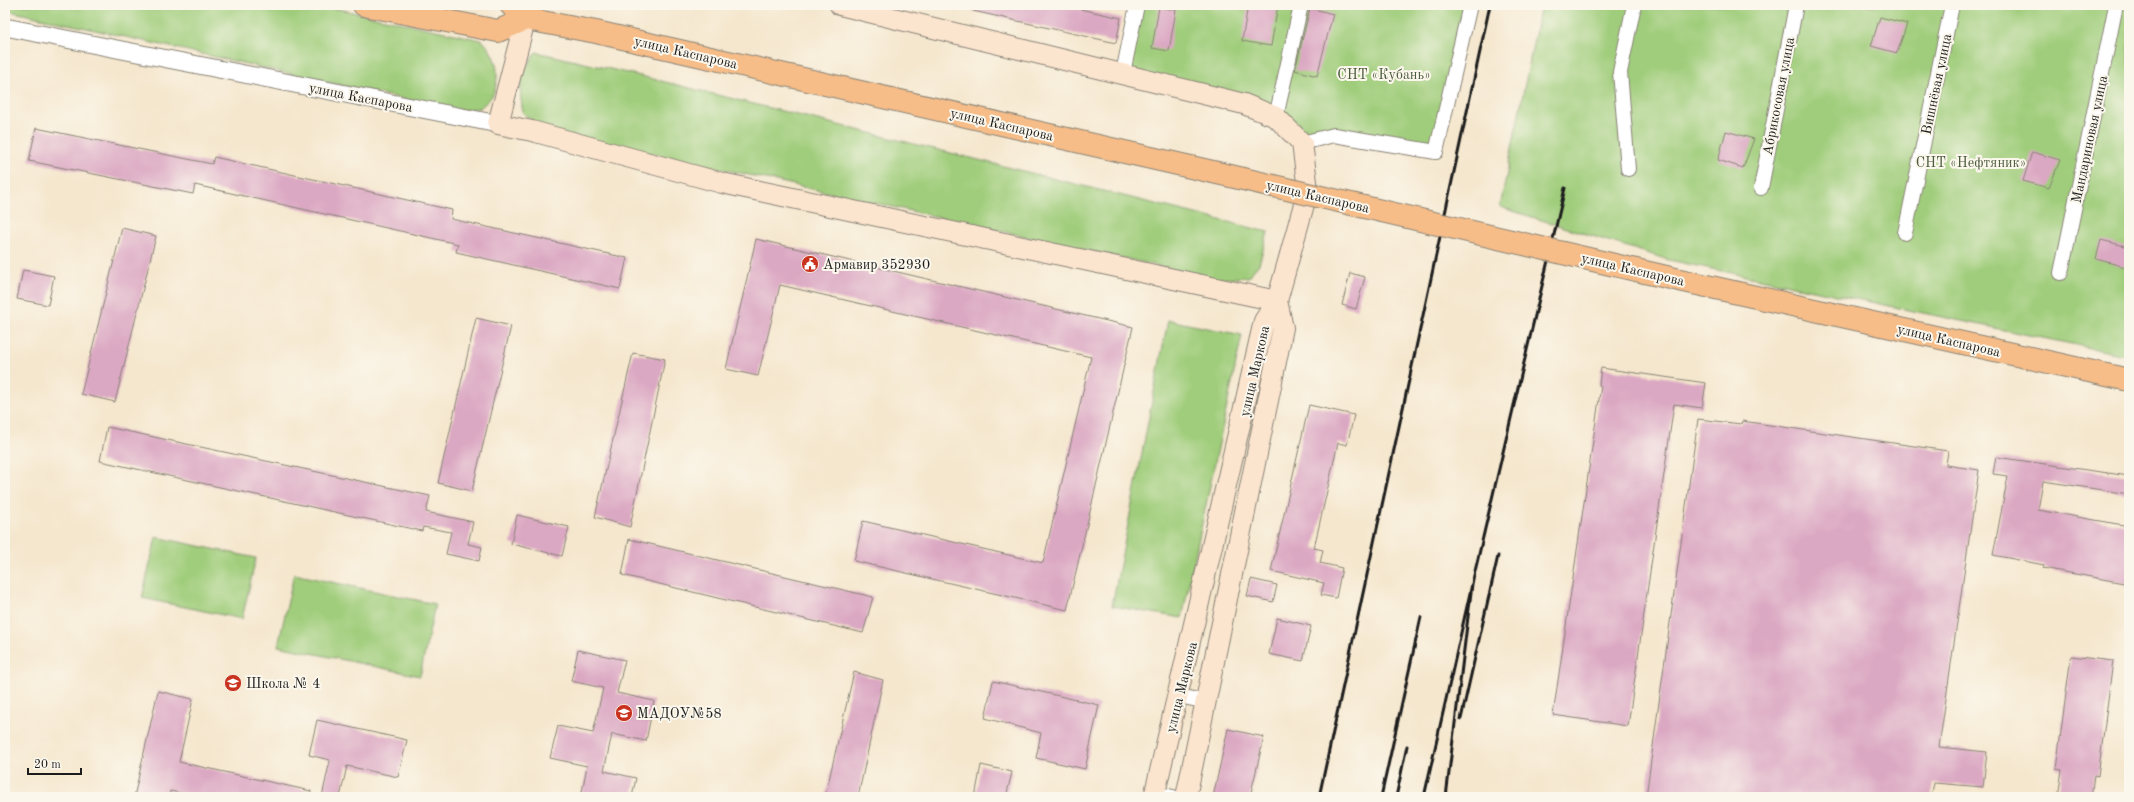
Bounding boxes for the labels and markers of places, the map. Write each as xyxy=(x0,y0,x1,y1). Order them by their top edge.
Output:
public building icon: Армавир 352930 xyxy=(800,254,820,274)
place label: Армавир 352930 xyxy=(823,258,930,272)
school or university icon: Школа № 4 xyxy=(223,673,243,693)
place label: Школа № 4 xyxy=(246,677,320,691)
school or university icon: МАДОУ№58 xyxy=(614,703,634,723)
place label: МАДОУ№58 xyxy=(637,707,722,721)

